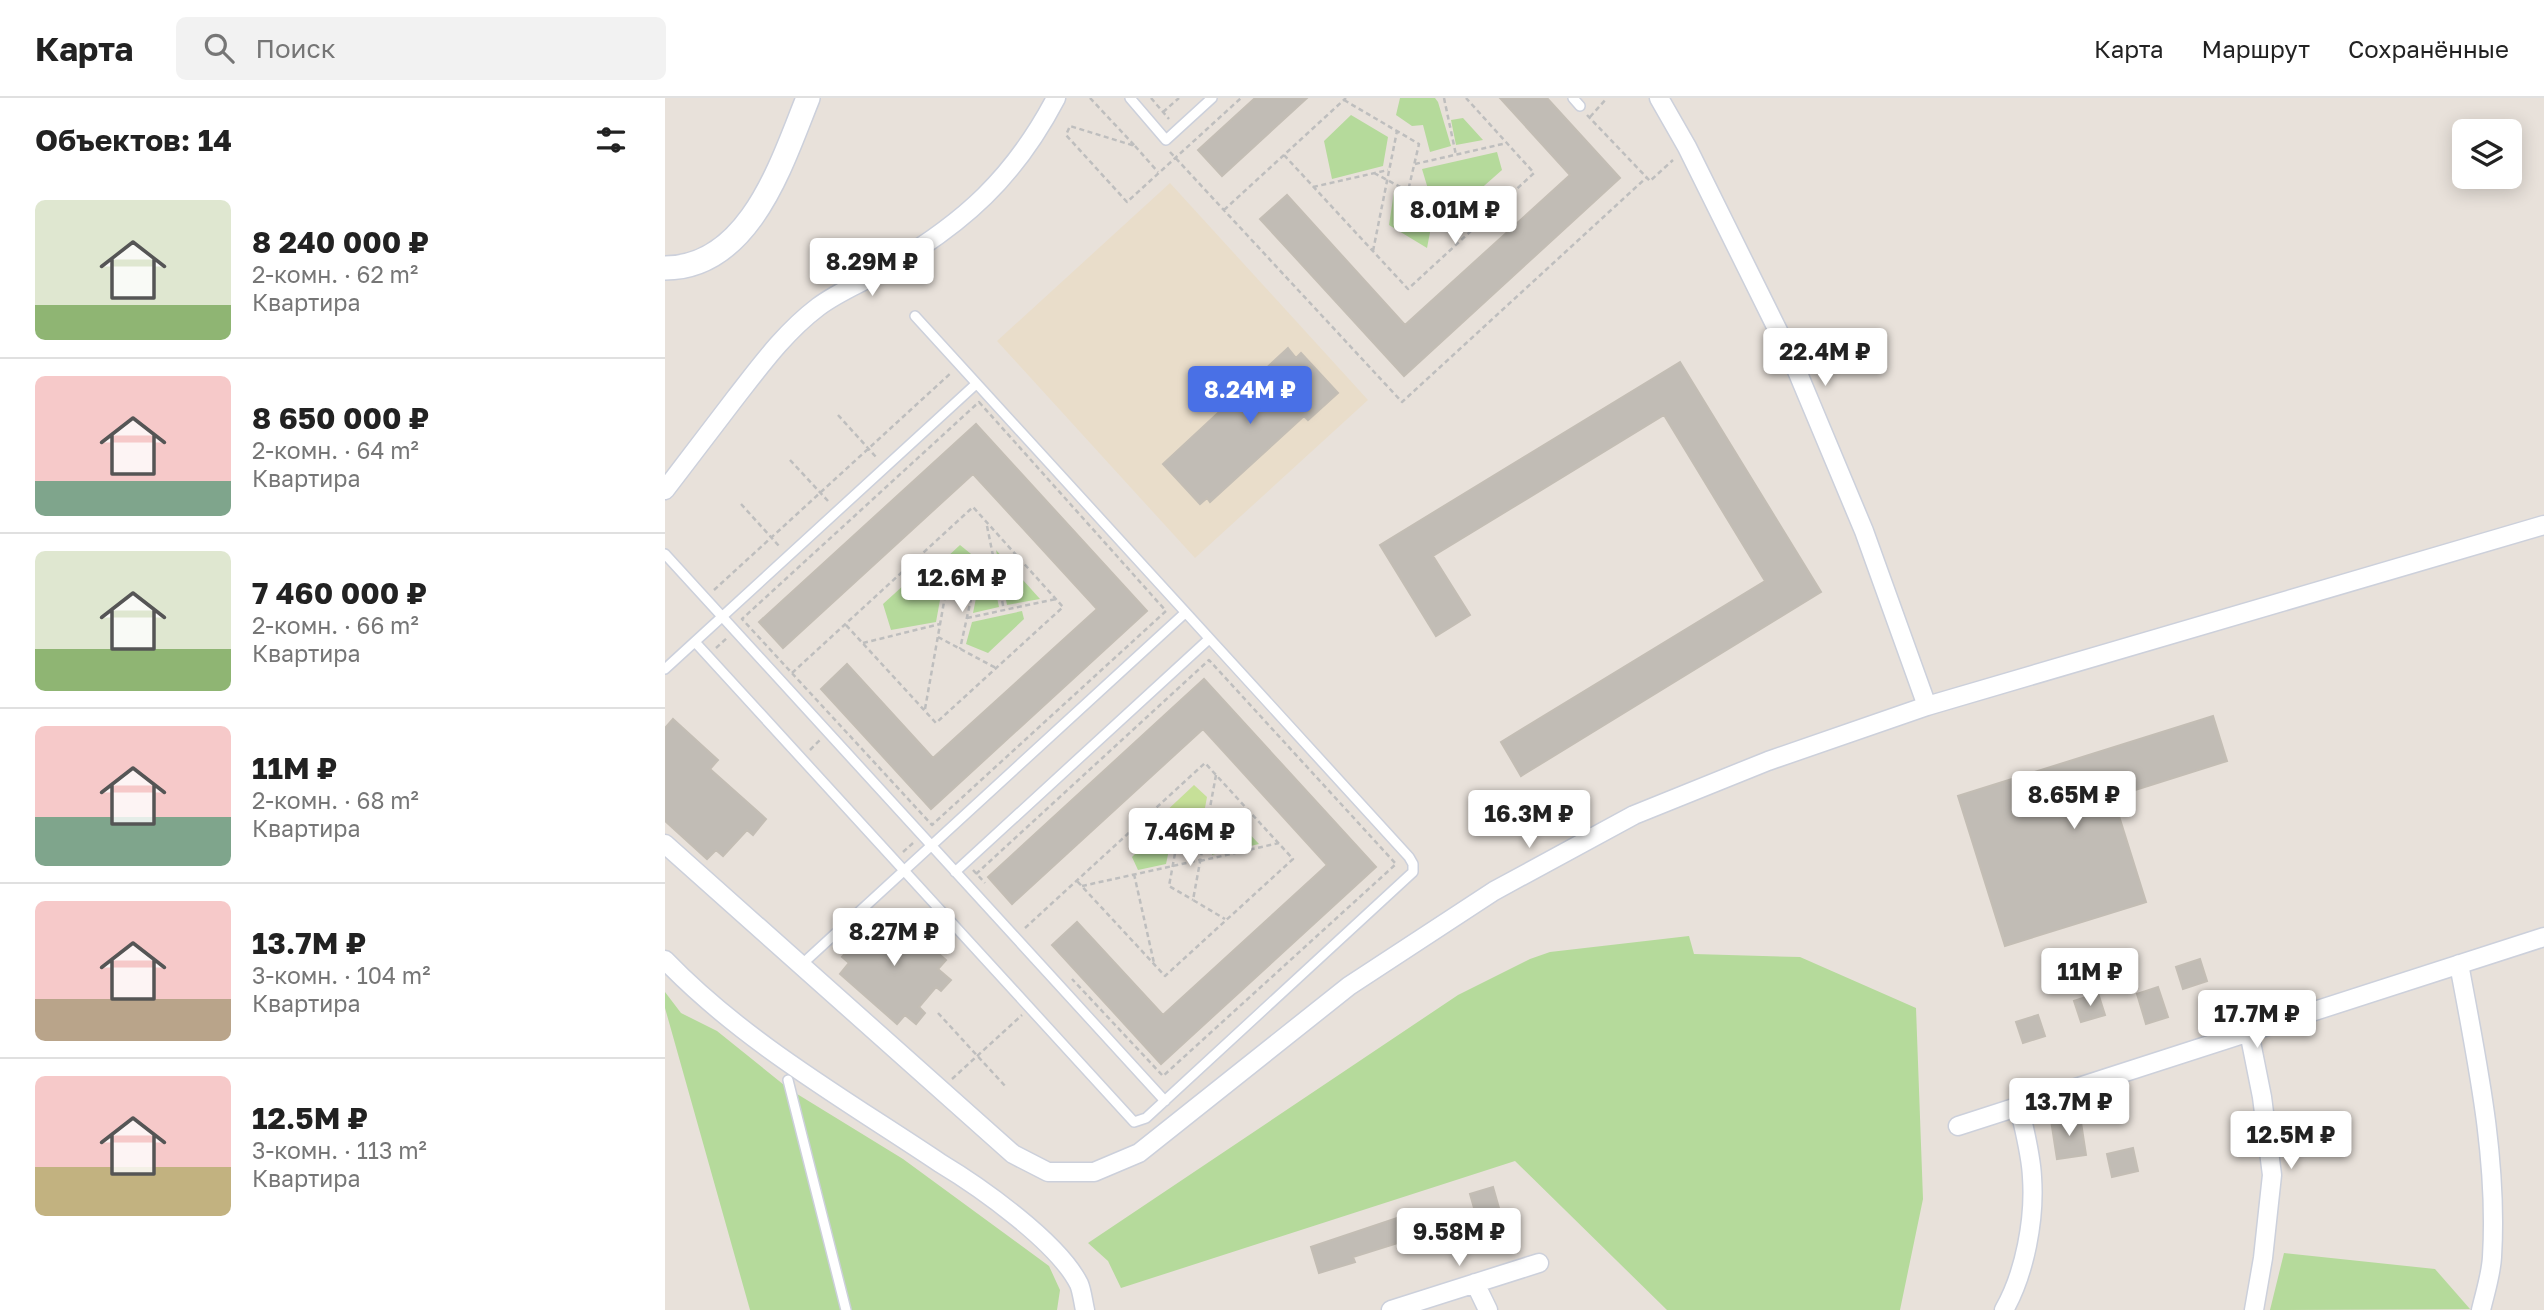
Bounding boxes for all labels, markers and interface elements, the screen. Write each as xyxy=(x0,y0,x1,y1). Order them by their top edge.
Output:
search box xyxy=(176,17,666,80)
text: Карта xyxy=(35,29,134,68)
icon: search xyxy=(200,29,238,67)
text: Поиск xyxy=(256,33,336,64)
text: Карта xyxy=(2094,34,2164,63)
text: Маршрут xyxy=(2202,34,2310,63)
text: Сохранённые xyxy=(2348,34,2509,63)
map controls xyxy=(2452,119,2522,189)
button: layers xyxy=(2452,119,2522,189)
icon: filters xyxy=(592,121,630,159)
text: Объектов: 14 xyxy=(35,122,232,158)
pin: 8.01M ₽ xyxy=(1390,186,1520,246)
text: 8.01M ₽ xyxy=(1410,195,1500,223)
text: 8 240 000 ₽ xyxy=(252,224,429,260)
icon: home xyxy=(91,228,175,312)
pin: 8.29M ₽ xyxy=(807,238,937,298)
text: 8.29M ₽ xyxy=(826,247,918,275)
text: 2-комн. · 62 m² xyxy=(252,260,418,288)
text: Квартира xyxy=(252,288,360,316)
pin: 22.4M ₽ xyxy=(1760,328,1890,388)
text: 22.4M ₽ xyxy=(1779,337,1871,365)
pin: 8.24M ₽ xyxy=(1185,366,1315,426)
text: 8.24M ₽ xyxy=(1204,375,1296,403)
text: 8 650 000 ₽ xyxy=(252,400,429,436)
icon: home xyxy=(91,404,175,488)
text: 2-комн. · 64 m² xyxy=(252,436,419,464)
text: Квартира xyxy=(252,464,360,492)
pin: 12.6M ₽ xyxy=(897,554,1027,614)
text: 12.6M ₽ xyxy=(917,563,1007,591)
text: 7 460 000 ₽ xyxy=(252,575,427,611)
icon: home xyxy=(91,579,175,663)
text: 2-комн. · 66 m² xyxy=(252,611,419,639)
text: Квартира xyxy=(252,639,360,667)
text: 11M ₽ xyxy=(252,750,337,786)
icon: home xyxy=(91,754,175,838)
pin: 8.65M ₽ xyxy=(2009,772,2139,831)
text: 8.65M ₽ xyxy=(2028,780,2120,808)
text: 2-комн. · 68 m² xyxy=(252,786,419,814)
pin: 16.3M ₽ xyxy=(1464,790,1594,850)
text: 16.3M ₽ xyxy=(1484,799,1574,827)
pin: 7.46M ₽ xyxy=(1125,808,1255,868)
text: Квартира xyxy=(252,814,360,842)
text: 7.46M ₽ xyxy=(1145,817,1235,845)
pin: 8.27M ₽ xyxy=(829,908,959,968)
text: 8.27M ₽ xyxy=(849,917,939,945)
text: 13.7M ₽ xyxy=(252,925,366,961)
icon: home xyxy=(91,929,175,1013)
pin: 11M ₽ xyxy=(2041,948,2139,1008)
text: 11M ₽ xyxy=(2057,957,2123,985)
text: 3-комн. · 104 m² xyxy=(252,961,430,989)
text: Квартира xyxy=(252,989,360,1017)
pin: 17.7M ₽ xyxy=(2192,990,2322,1050)
text: 17.7M ₽ xyxy=(2214,999,2300,1027)
pin: 13.7M ₽ xyxy=(2004,1079,2134,1138)
text: 13.7M ₽ xyxy=(2025,1087,2113,1115)
text: 12.5M ₽ xyxy=(252,1100,368,1136)
icon: home xyxy=(91,1104,175,1188)
pin: 12.5M ₽ xyxy=(2226,1112,2356,1171)
text: 12.5M ₽ xyxy=(2246,1120,2336,1148)
text: 3-комн. · 113 m² xyxy=(252,1136,427,1164)
text: Квартира xyxy=(252,1164,360,1192)
pin: 9.58M ₽ xyxy=(1394,1208,1524,1268)
text: 9.58M ₽ xyxy=(1413,1217,1505,1245)

